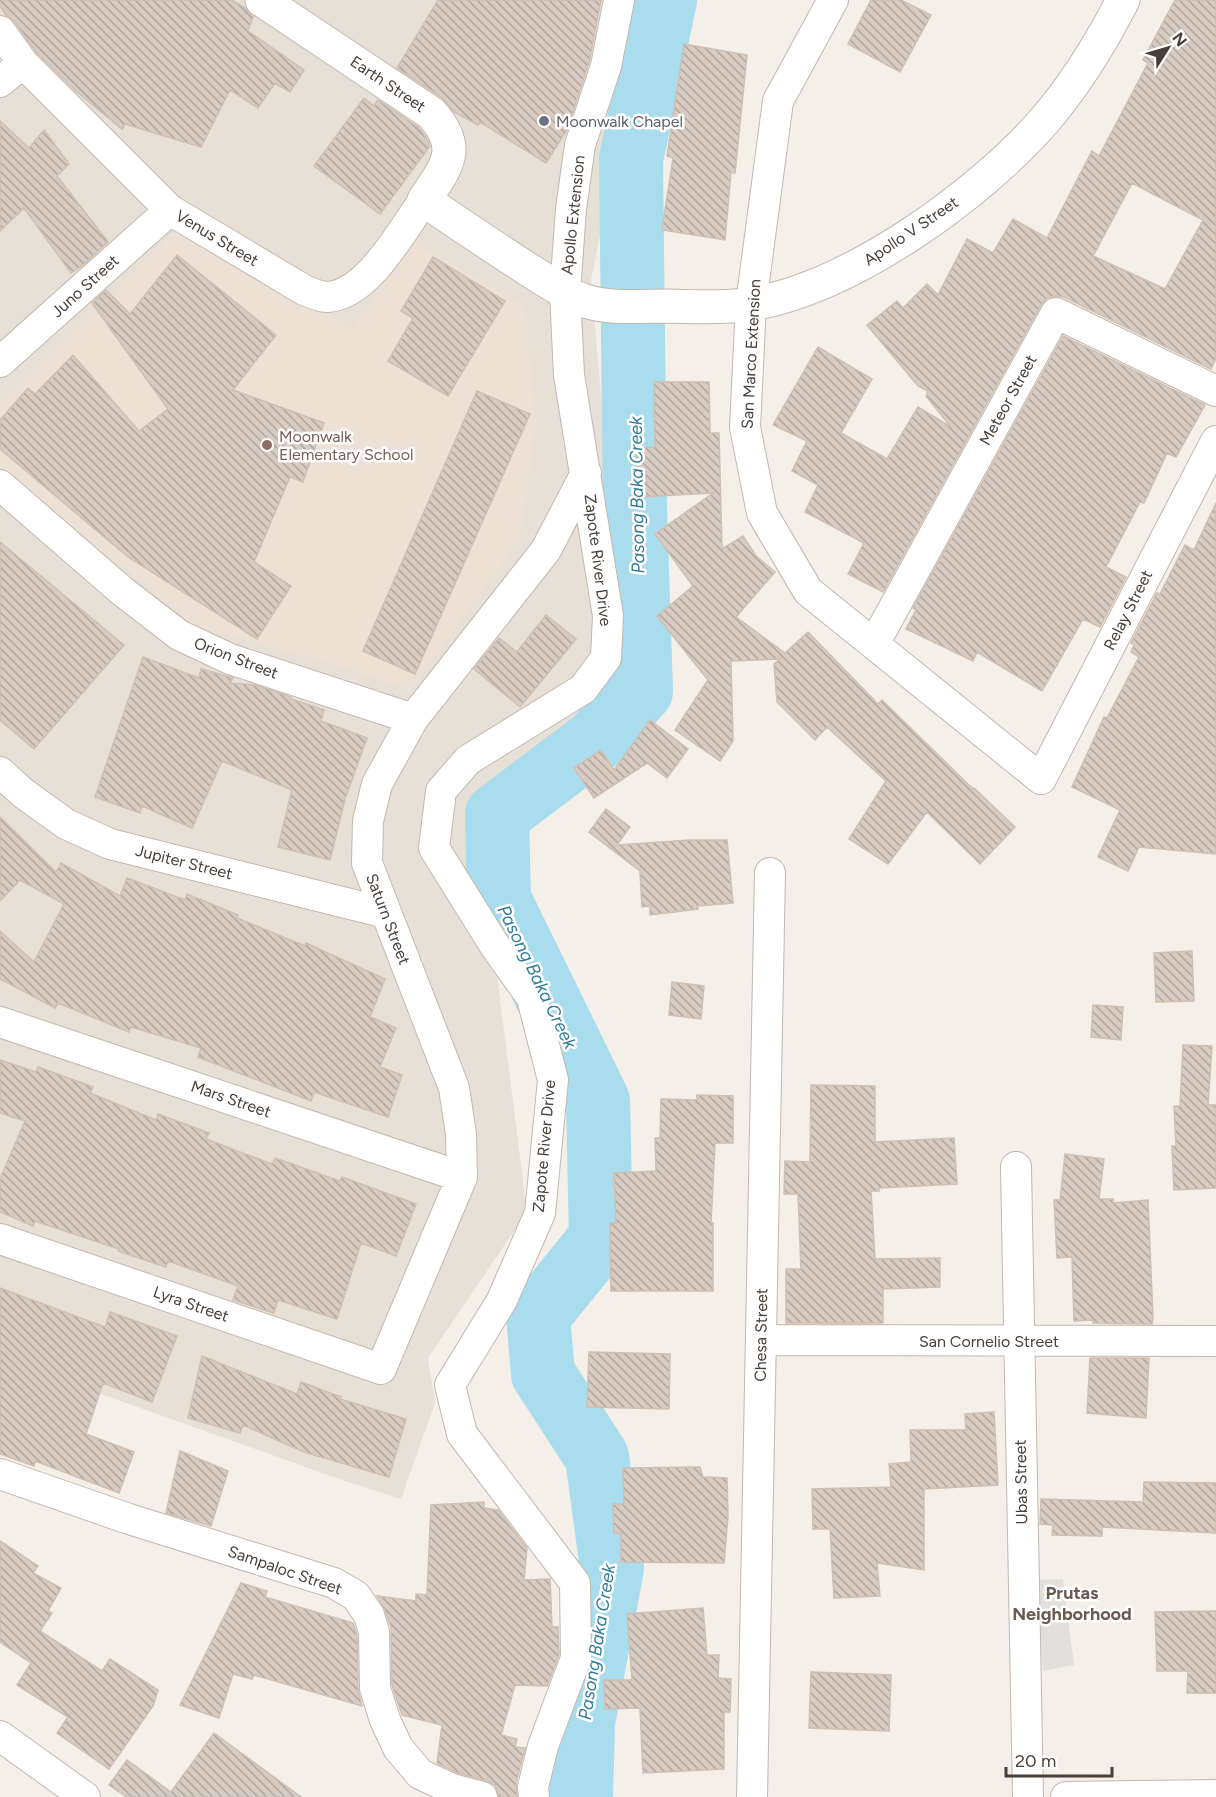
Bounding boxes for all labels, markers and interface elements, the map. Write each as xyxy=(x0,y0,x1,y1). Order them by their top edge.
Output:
north arrow xyxy=(1138,18,1198,78)
text: N xyxy=(1168,29,1191,50)
street label: Earth Street xyxy=(347,52,429,116)
place label: Moonwalk Chapel xyxy=(556,112,683,131)
marker: Moonwalk Chapel xyxy=(537,114,551,128)
street label: Apollo Extension xyxy=(557,154,589,276)
street label: Apollo V Street xyxy=(860,192,962,270)
street label: Venus Street xyxy=(172,206,262,270)
street label: Juno Street xyxy=(47,251,123,321)
street label: San Marco Extension xyxy=(738,279,764,429)
street label: Meteor Street xyxy=(975,351,1041,449)
water label: Pasong Baka Creek xyxy=(625,415,649,574)
place label: Moonwalk Elementary School xyxy=(279,427,413,464)
marker: Moonwalk Elementary School xyxy=(260,438,274,452)
street label: Zapote River Drive xyxy=(580,493,616,627)
street label: Relay Street xyxy=(1100,567,1156,653)
street label: Orion Street xyxy=(191,633,281,683)
street label: Jupiter Street xyxy=(134,841,234,883)
street label: Saturn Street xyxy=(362,871,414,967)
water label: Pasong Baka Creek xyxy=(493,901,582,1054)
street label: Mars Street xyxy=(189,1076,273,1122)
street label: Zapote River Drive xyxy=(529,1079,559,1213)
street label: Lyra Street xyxy=(151,1282,231,1326)
street label: Chesa Street xyxy=(751,1288,771,1382)
street label: San Cornelio Street xyxy=(919,1332,1059,1351)
street label: Ubas Street xyxy=(1011,1439,1031,1525)
street label: Sampaloc Street xyxy=(225,1542,345,1598)
water label: Pasong Baka Creek xyxy=(574,1561,620,1721)
district label: Prutas Neighborhood xyxy=(1012,1582,1132,1625)
scale bar xyxy=(1006,1740,1112,1778)
text: 20 m xyxy=(1015,1750,1056,1772)

